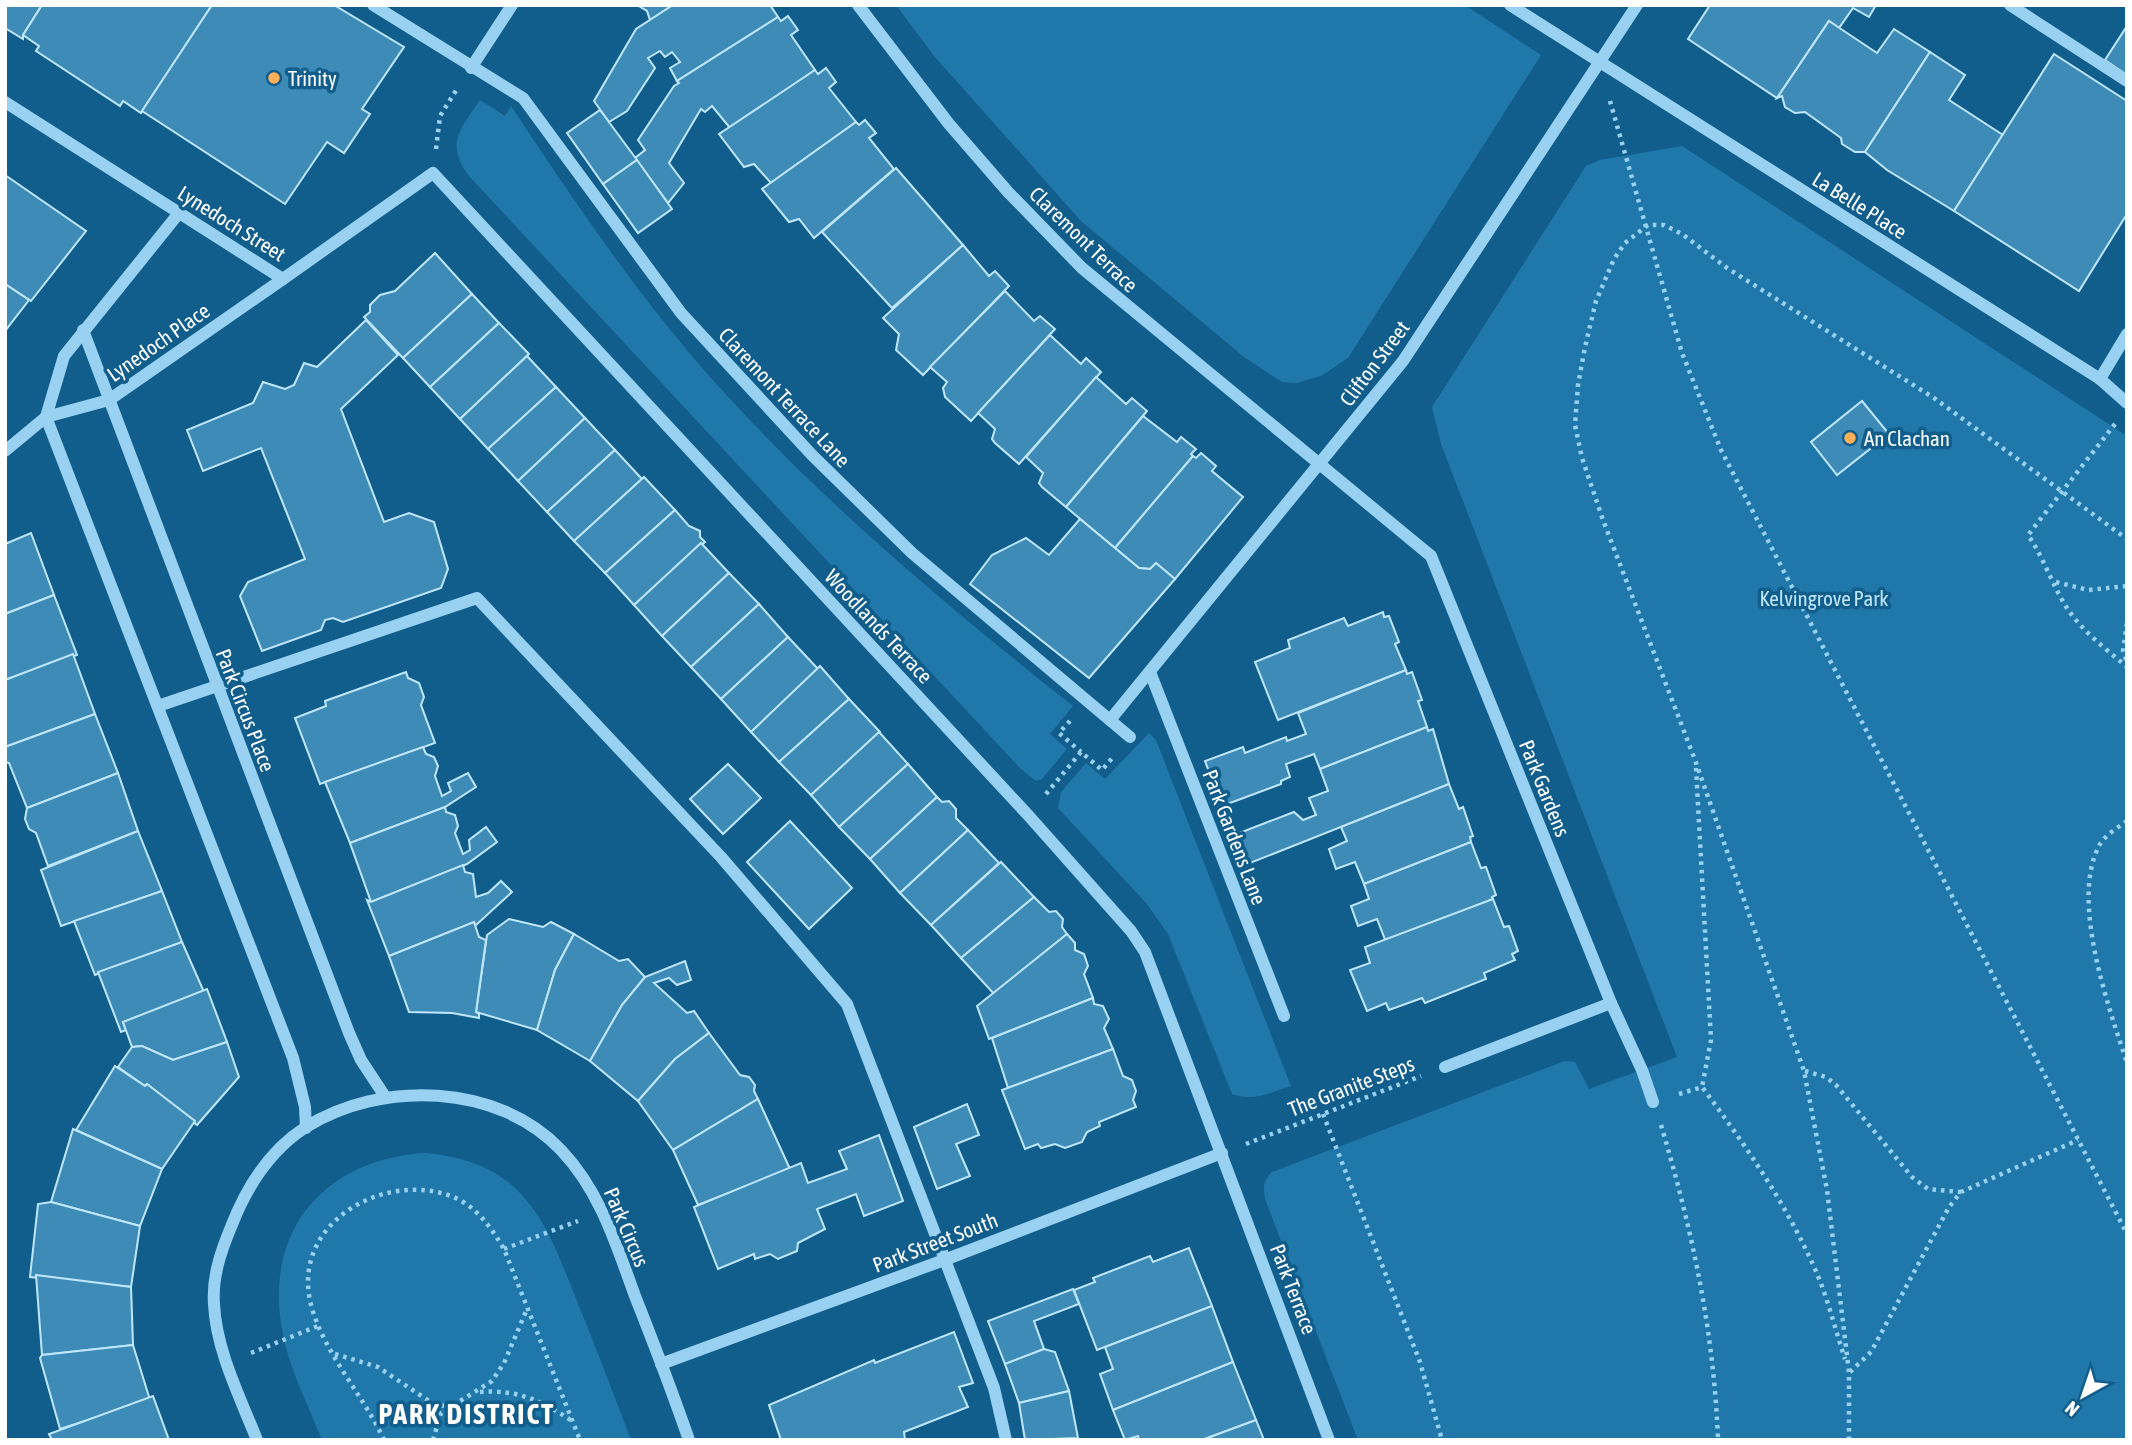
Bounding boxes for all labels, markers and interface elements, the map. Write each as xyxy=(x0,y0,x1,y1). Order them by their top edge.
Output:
place label: Trinity xyxy=(288,66,337,90)
marker: Trinity xyxy=(266,70,282,86)
street label: La Belle Place xyxy=(1808,167,1912,243)
street label: Lynedoch Street xyxy=(174,180,290,266)
street label: Claremont Terrace xyxy=(1025,181,1143,297)
street label: Lynedoch Place xyxy=(102,298,214,386)
street label: Clifton Street xyxy=(1334,316,1414,410)
street label: Claremont Terrace Lane xyxy=(714,322,856,472)
place label: An Clachan xyxy=(1864,426,1950,450)
marker: An Clachan xyxy=(1842,430,1858,446)
street label: Woodlands Terrace xyxy=(820,564,938,688)
park label: Kelvingrove Park xyxy=(1759,586,1889,610)
street label: Park Circus Place xyxy=(212,645,280,775)
street label: Park Gardens xyxy=(1515,736,1575,840)
street label: Park Gardens Lane xyxy=(1198,766,1272,908)
street label: The Granite Steps xyxy=(1285,1051,1417,1121)
street label: Park Circus xyxy=(600,1184,654,1270)
street label: Park Street South xyxy=(869,1207,1001,1277)
street label: Park Terrace xyxy=(1266,1241,1322,1337)
north arrow xyxy=(2048,1361,2118,1431)
text: N xyxy=(2061,1397,2083,1421)
district label: PARK DISTRICT xyxy=(379,1398,555,1430)

